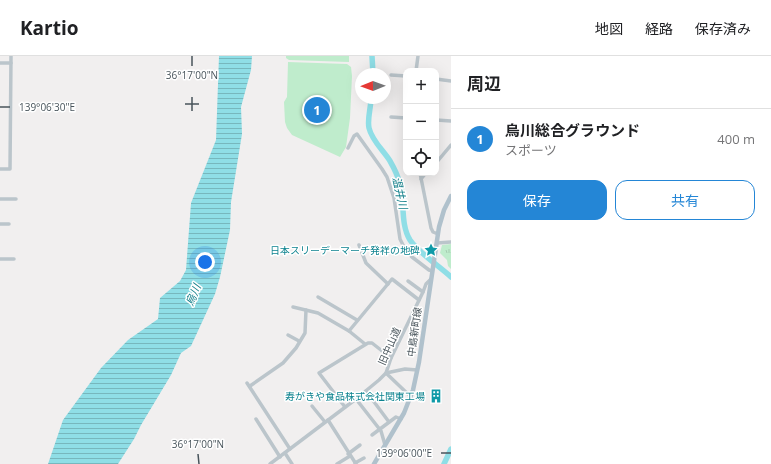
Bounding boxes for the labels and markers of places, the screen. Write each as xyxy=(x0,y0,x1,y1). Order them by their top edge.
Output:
pin: 1 xyxy=(304,95,330,125)
place icon: 日本スリーデーマーチ発祥の地碑 xyxy=(423,242,439,258)
place label: 日本スリーデーマーチ発祥の地碑 xyxy=(270,243,420,257)
building icon: 寿がきや食品株式会社関東工場 xyxy=(428,388,444,404)
place label: 寿がきや食品株式会社関東工場 xyxy=(285,389,425,403)

